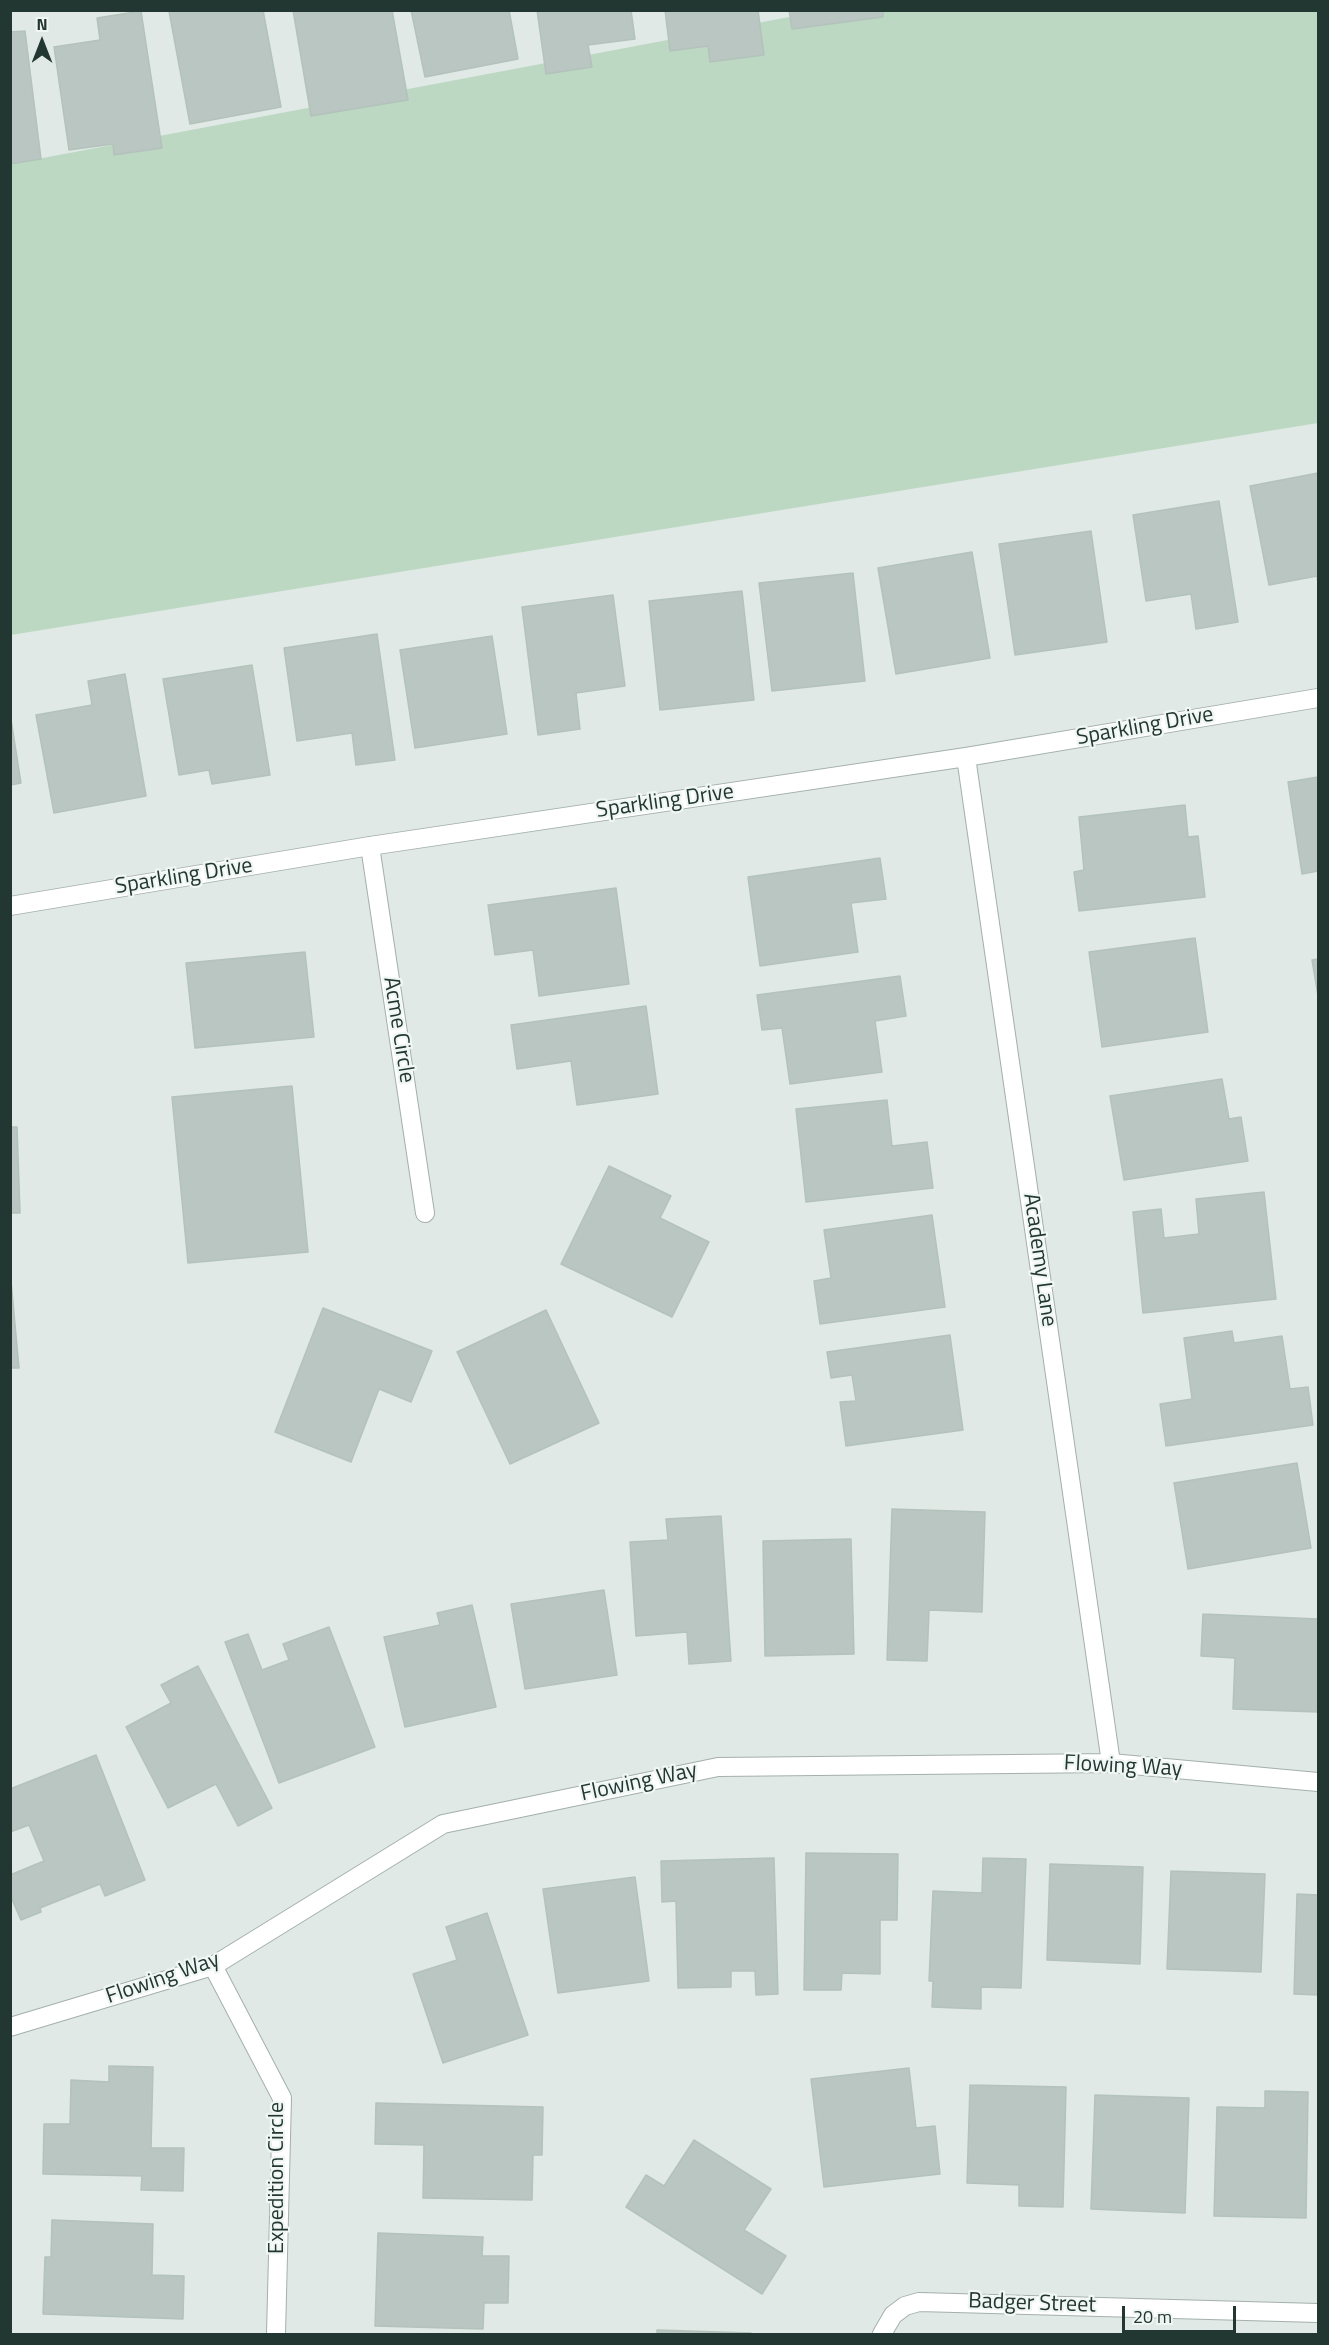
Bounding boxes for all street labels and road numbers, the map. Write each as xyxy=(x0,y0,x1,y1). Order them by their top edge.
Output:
street label: Sparkling Drive xyxy=(1074,702,1216,752)
street label: Sparkling Drive xyxy=(595,779,735,825)
street label: Sparkling Drive xyxy=(113,853,255,901)
street label: Acme Circle xyxy=(377,975,419,1085)
street label: Academy Lane xyxy=(1017,1192,1061,1328)
street label: Flowing Way xyxy=(1063,1751,1183,1783)
street label: Flowing Way xyxy=(578,1758,700,1808)
street label: Flowing Way xyxy=(103,1947,223,2011)
street label: Expedition Circle xyxy=(265,2102,291,2254)
street label: Badger Street xyxy=(968,2289,1096,2319)

